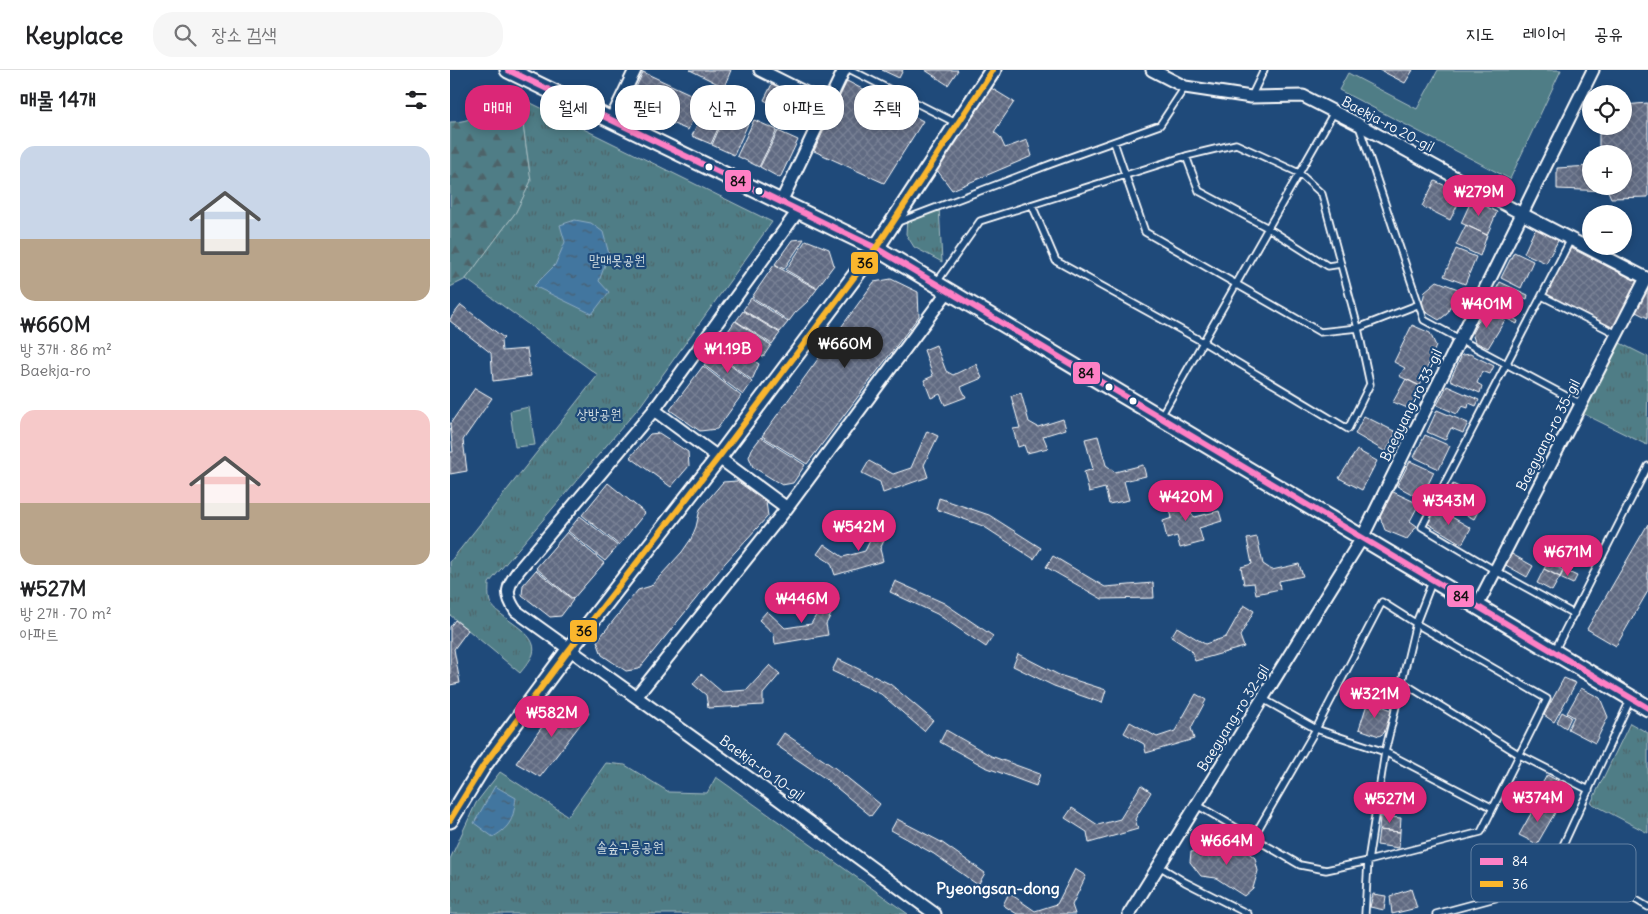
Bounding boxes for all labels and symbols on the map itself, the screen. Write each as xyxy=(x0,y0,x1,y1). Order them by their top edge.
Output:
street label: Baekja-ro 20-gil xyxy=(1339,92,1437,156)
unlabelled marker xyxy=(704,162,714,172)
line badge: 84 xyxy=(724,169,752,193)
text: 84 xyxy=(730,172,746,190)
pin: ₩279M xyxy=(1444,174,1514,217)
unlabelled marker xyxy=(754,186,764,196)
park label: 말매못공원 xyxy=(589,251,645,269)
line badge: 36 xyxy=(850,251,879,275)
text: 36 xyxy=(857,254,873,272)
pin: ₩401M xyxy=(1452,286,1522,329)
pin: ₩660M xyxy=(810,326,880,369)
pin: ₩1.19B xyxy=(687,332,769,374)
street label: Baegyang-ro 33-gil xyxy=(1376,346,1446,464)
line badge: 84 xyxy=(1072,361,1101,385)
text: 84 xyxy=(1078,364,1094,382)
street label: Baegyang-ro 35-gil xyxy=(1512,376,1584,494)
unlabelled marker xyxy=(1104,382,1114,392)
unlabelled marker xyxy=(1128,396,1138,406)
park label: 상방공원 xyxy=(576,405,622,423)
pin: ₩420M xyxy=(1151,480,1221,522)
pin: ₩343M xyxy=(1414,484,1484,526)
pin: ₩542M xyxy=(824,510,894,552)
pin: ₩671M xyxy=(1533,534,1603,577)
pin: ₩446M xyxy=(767,582,837,624)
line badge: 84 xyxy=(1446,584,1475,608)
text: 84 xyxy=(1453,587,1469,605)
line badge: 36 xyxy=(569,619,598,643)
text: 36 xyxy=(576,622,592,640)
street label: Baegyang-ro 32-gil xyxy=(1193,661,1273,775)
pin: ₩321M xyxy=(1340,676,1410,719)
pin: ₩582M xyxy=(517,696,587,738)
street label: Baekja-ro 10-gil xyxy=(716,731,808,805)
pin: ₩374M xyxy=(1503,780,1573,823)
pin: ₩527M xyxy=(1355,782,1425,824)
pin: ₩664M xyxy=(1192,824,1262,866)
park label: 솔숲구릉공원 xyxy=(596,838,664,856)
legend xyxy=(1471,844,1636,902)
text: 84 xyxy=(1512,852,1528,870)
text: 36 xyxy=(1512,875,1528,893)
district label: Pyeongsan-dong xyxy=(936,878,1060,899)

